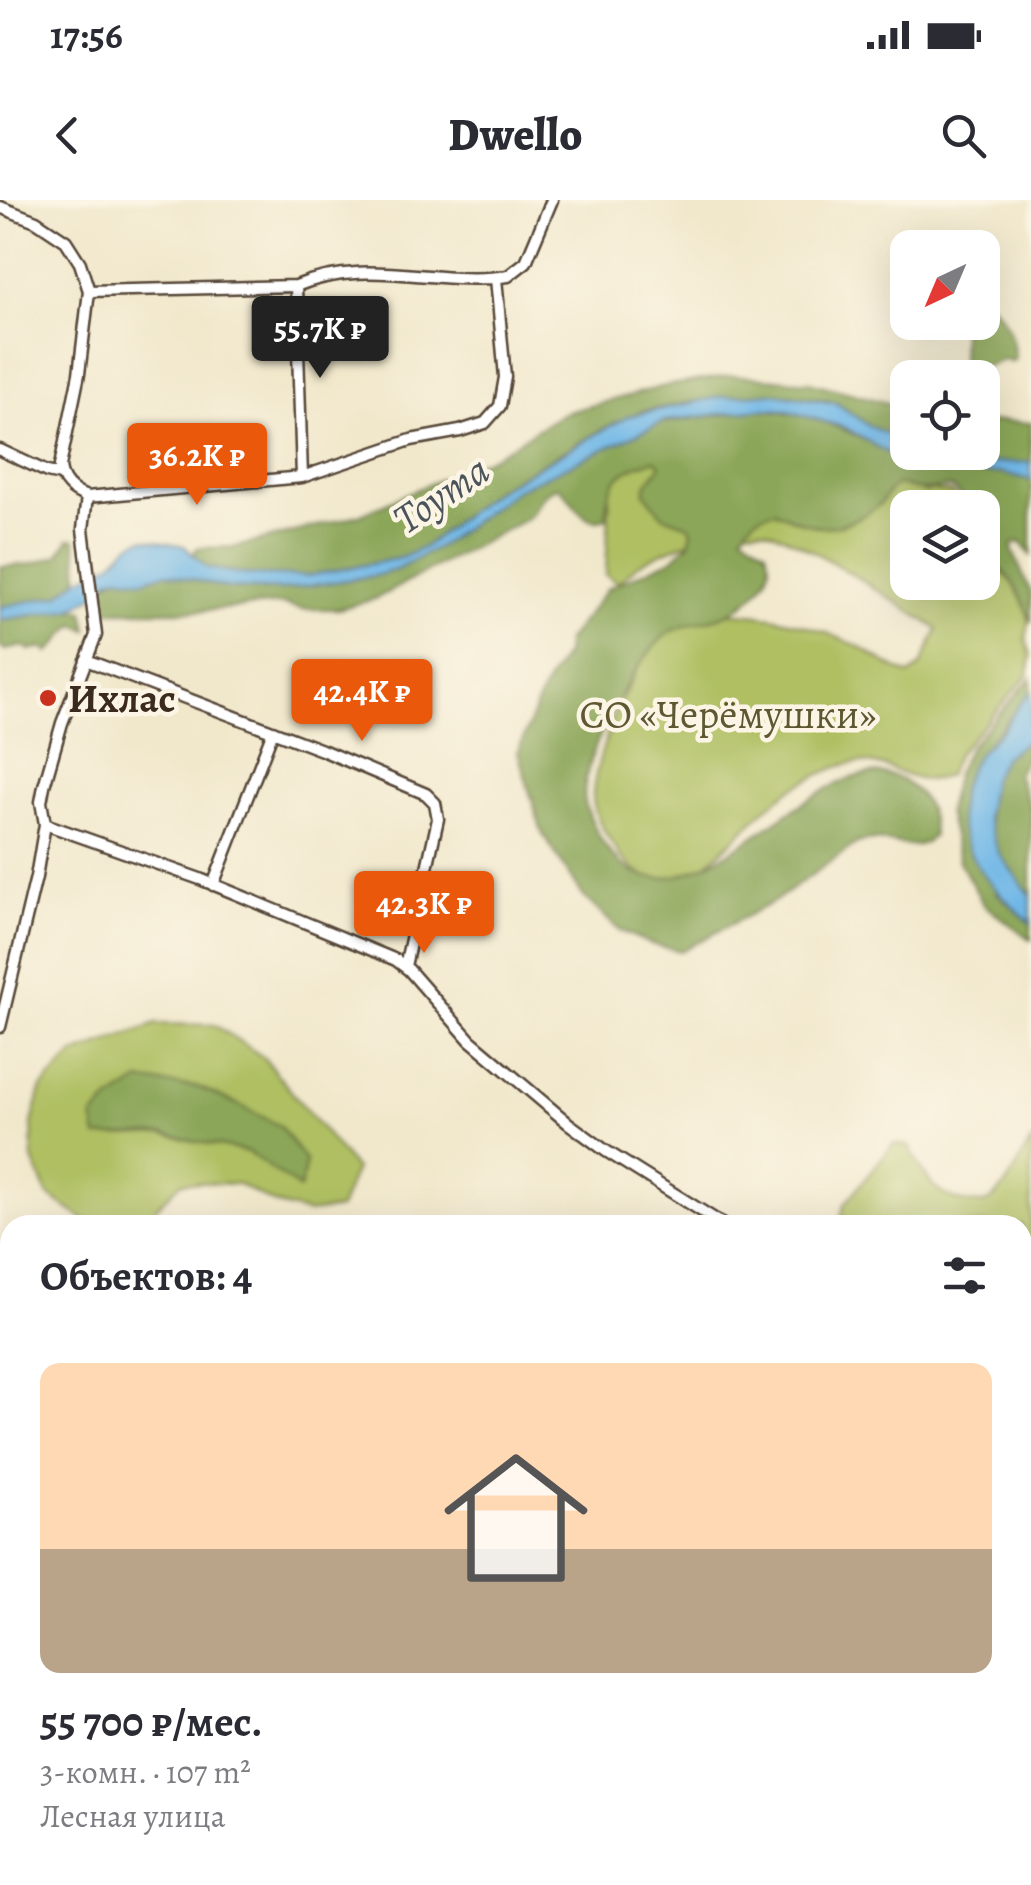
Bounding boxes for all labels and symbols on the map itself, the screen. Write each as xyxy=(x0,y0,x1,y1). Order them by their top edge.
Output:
north arrow xyxy=(890,230,1000,340)
pin: 55.7K ₽ xyxy=(228,296,412,381)
pin: 36.2K ₽ xyxy=(105,423,289,508)
water label: Toyma xyxy=(382,441,500,547)
pin: 42.4K ₽ xyxy=(270,659,454,744)
place label: Ихлас xyxy=(68,671,176,726)
marker: Ихлас xyxy=(37,687,59,709)
park label: СО «Черёмушки» xyxy=(580,687,876,742)
pin: 42.3K ₽ xyxy=(332,871,516,956)

